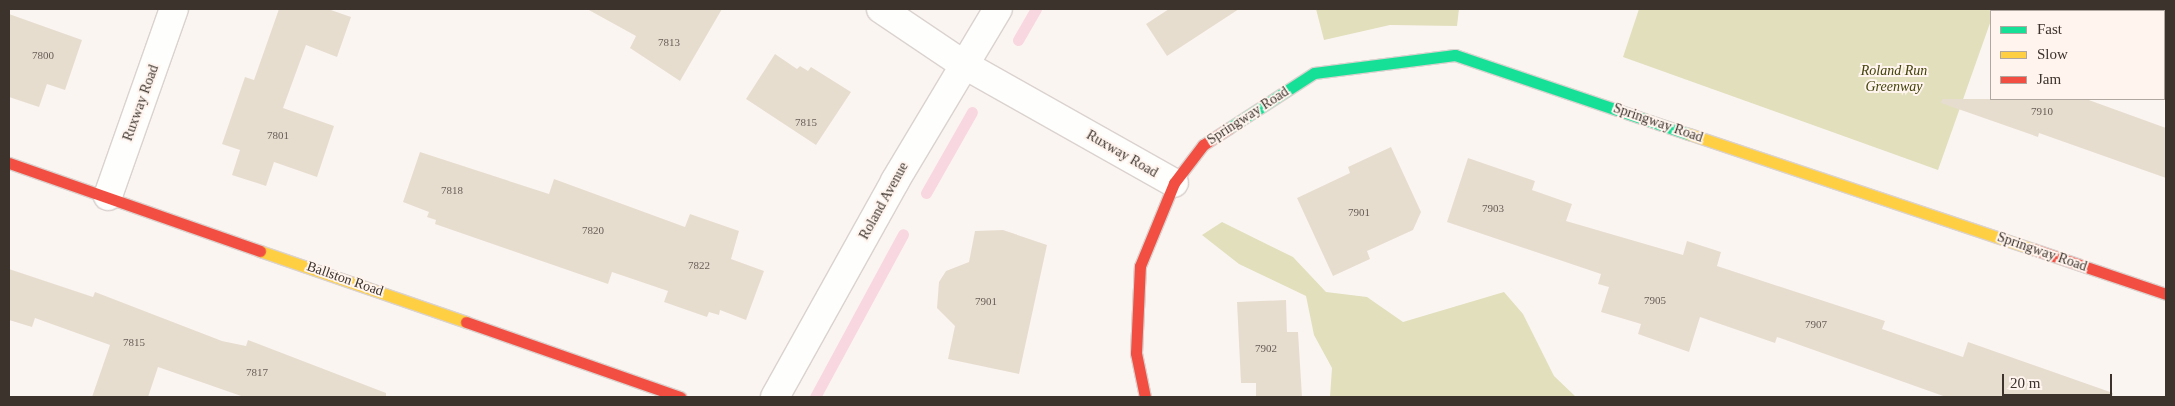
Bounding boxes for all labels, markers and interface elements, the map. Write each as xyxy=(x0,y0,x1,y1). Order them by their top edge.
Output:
legend xyxy=(1990,10,2165,100)
text: Fast xyxy=(2037,21,2062,37)
house number: 7813 xyxy=(658,35,680,49)
text: Slow xyxy=(2037,46,2068,62)
house number: 7800 xyxy=(32,48,54,62)
street label: Ruxway Road xyxy=(119,63,163,143)
park label: Roland Run Greenway xyxy=(1861,63,1927,95)
text: Jam xyxy=(2037,71,2061,87)
street label: Springway Road xyxy=(1204,83,1292,149)
street label: Springway Road xyxy=(1611,100,1705,146)
house number: 7910 xyxy=(2031,104,2053,118)
house number: 7815 xyxy=(795,115,817,129)
street label: Ruxway Road xyxy=(1083,127,1161,181)
house number: 7801 xyxy=(267,128,289,142)
street label: Roland Avenue xyxy=(856,159,912,243)
house number: 7818 xyxy=(441,183,463,197)
house number: 7903 xyxy=(1482,201,1504,215)
house number: 7901 xyxy=(1348,205,1370,219)
house number: 7820 xyxy=(582,223,604,237)
street label: Springway Road xyxy=(1995,229,2089,275)
street label: Ballston Road xyxy=(305,258,385,300)
house number: 7822 xyxy=(688,258,710,272)
house number: 7905 xyxy=(1644,293,1666,307)
house number: 7901 xyxy=(975,294,997,308)
house number: 7907 xyxy=(1805,317,1827,331)
house number: 7815 xyxy=(123,335,145,349)
house number: 7902 xyxy=(1255,341,1277,355)
scale bar xyxy=(2005,364,2115,396)
house number: 7817 xyxy=(246,365,268,379)
text: 20 m xyxy=(2010,375,2040,391)

